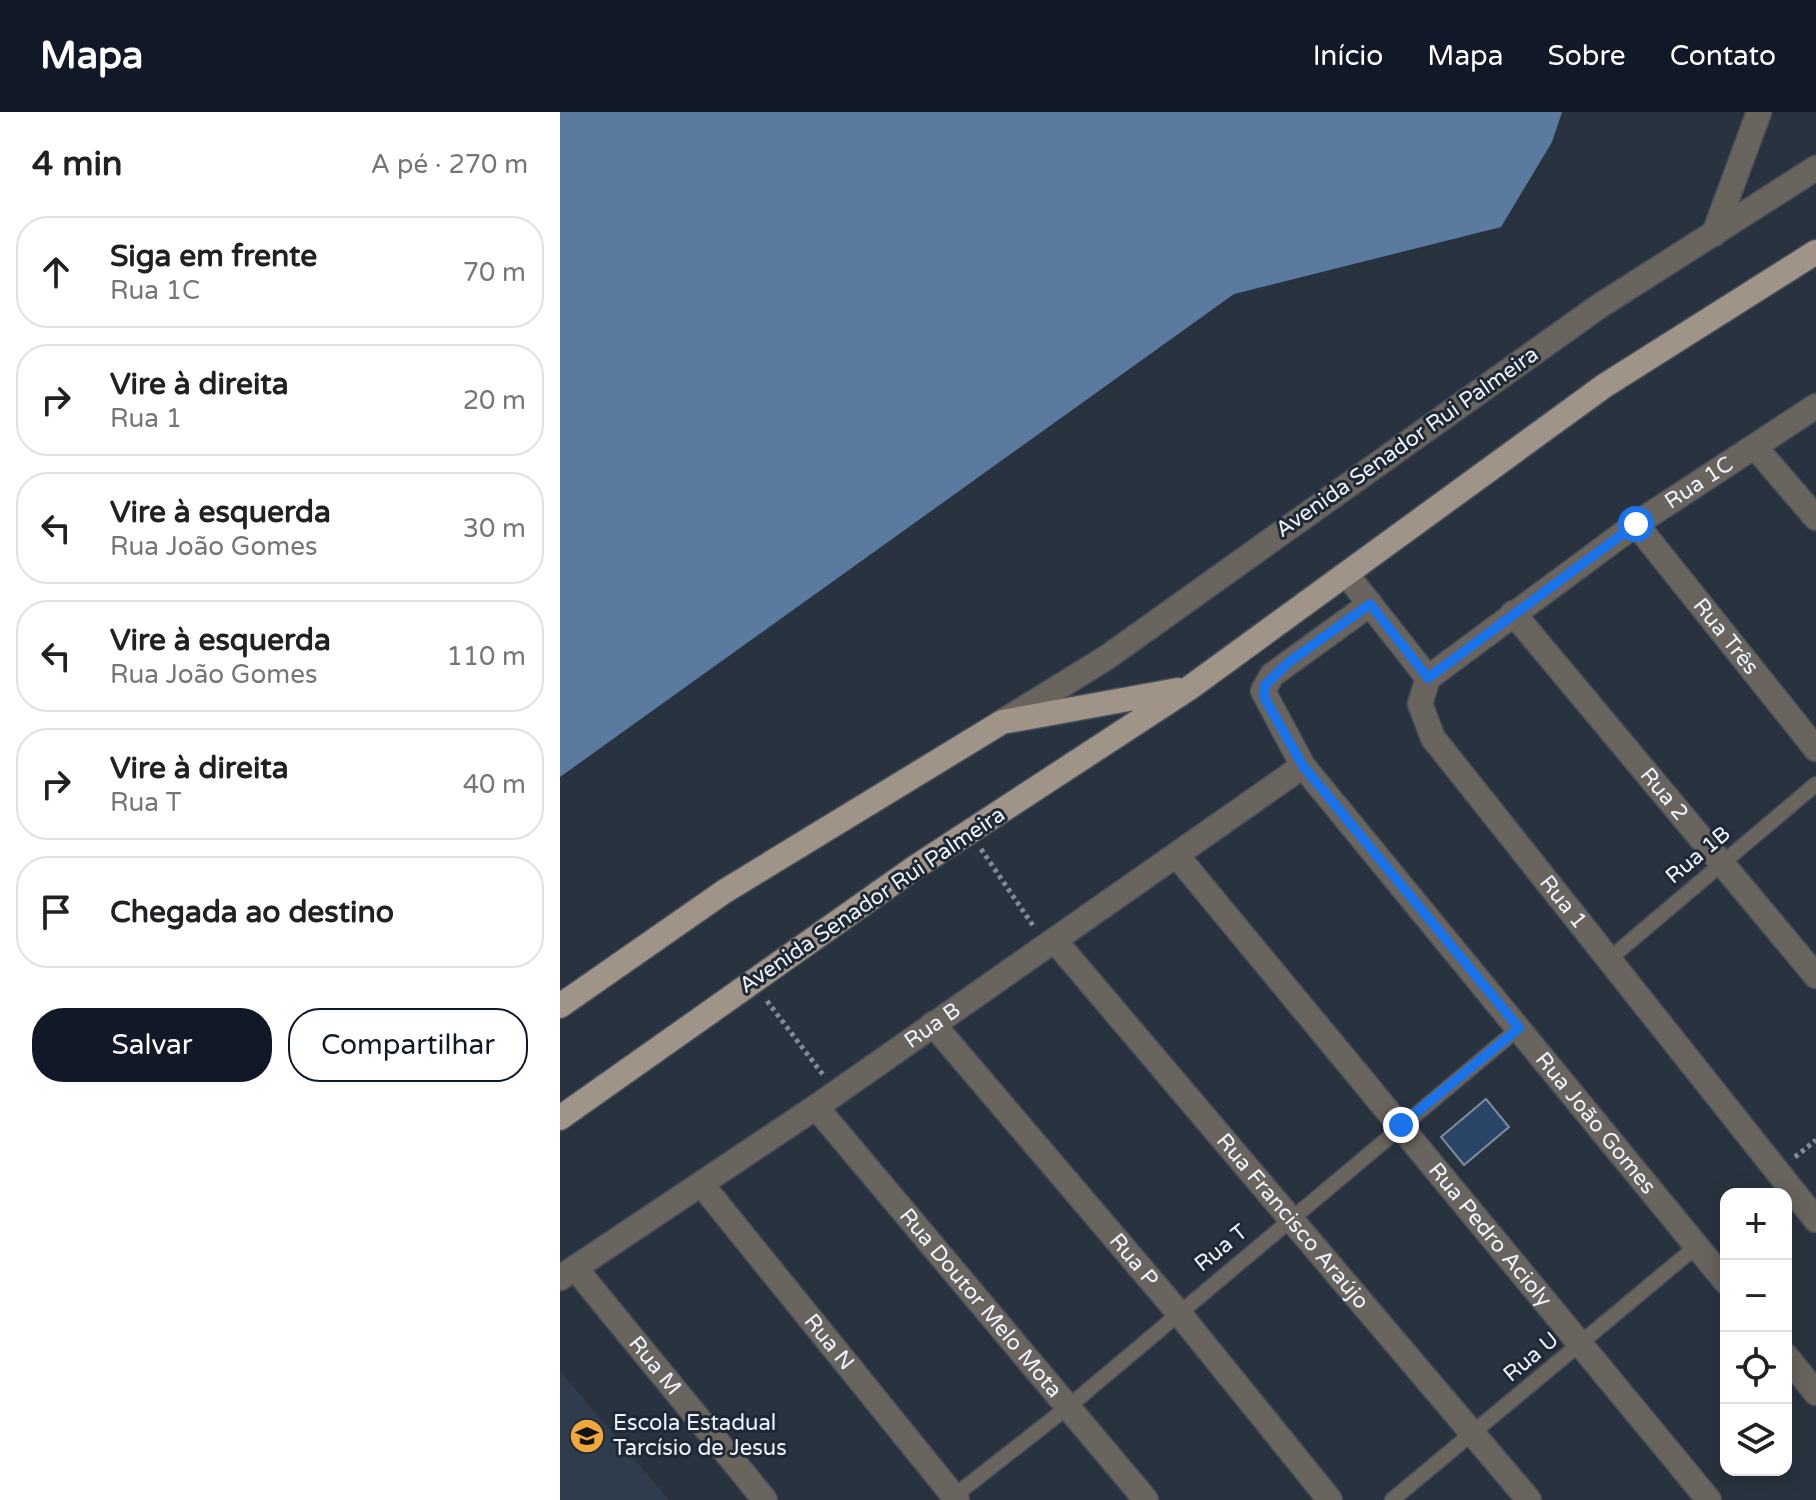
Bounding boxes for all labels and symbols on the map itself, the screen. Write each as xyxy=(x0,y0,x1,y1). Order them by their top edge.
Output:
street label: Avenida Senador Rui Palmeira xyxy=(1271,341,1543,543)
street label: Rua 1C xyxy=(1660,451,1738,515)
route start xyxy=(1618,506,1654,542)
street label: Rua Três xyxy=(1688,593,1764,680)
street label: Rua 2 xyxy=(1635,762,1694,826)
street label: Avenida Senador Rui Palmeira xyxy=(734,801,1010,999)
street label: Rua 1B xyxy=(1660,821,1736,889)
street label: Rua 1 xyxy=(1534,870,1592,934)
street label: Rua B xyxy=(899,997,965,1054)
street label: Rua João Gomes xyxy=(1530,1047,1661,1199)
route end xyxy=(1383,1107,1419,1143)
street label: Rua Francisco Araújo xyxy=(1211,1128,1374,1314)
street label: Rua Pedro Acioly xyxy=(1423,1157,1557,1312)
street label: Rua Doutor Melo Mota xyxy=(894,1203,1067,1403)
street label: Rua T xyxy=(1189,1218,1253,1277)
street label: Rua P xyxy=(1104,1228,1164,1292)
street label: Rua N xyxy=(799,1309,860,1375)
street label: Rua U xyxy=(1498,1327,1564,1387)
street label: Rua M xyxy=(623,1331,687,1400)
place label: Escola Estadual Tarcísio de Jesus xyxy=(613,1410,787,1461)
school or university icon: Escola Estadual Tarcísio de Jesus xyxy=(568,1417,606,1455)

